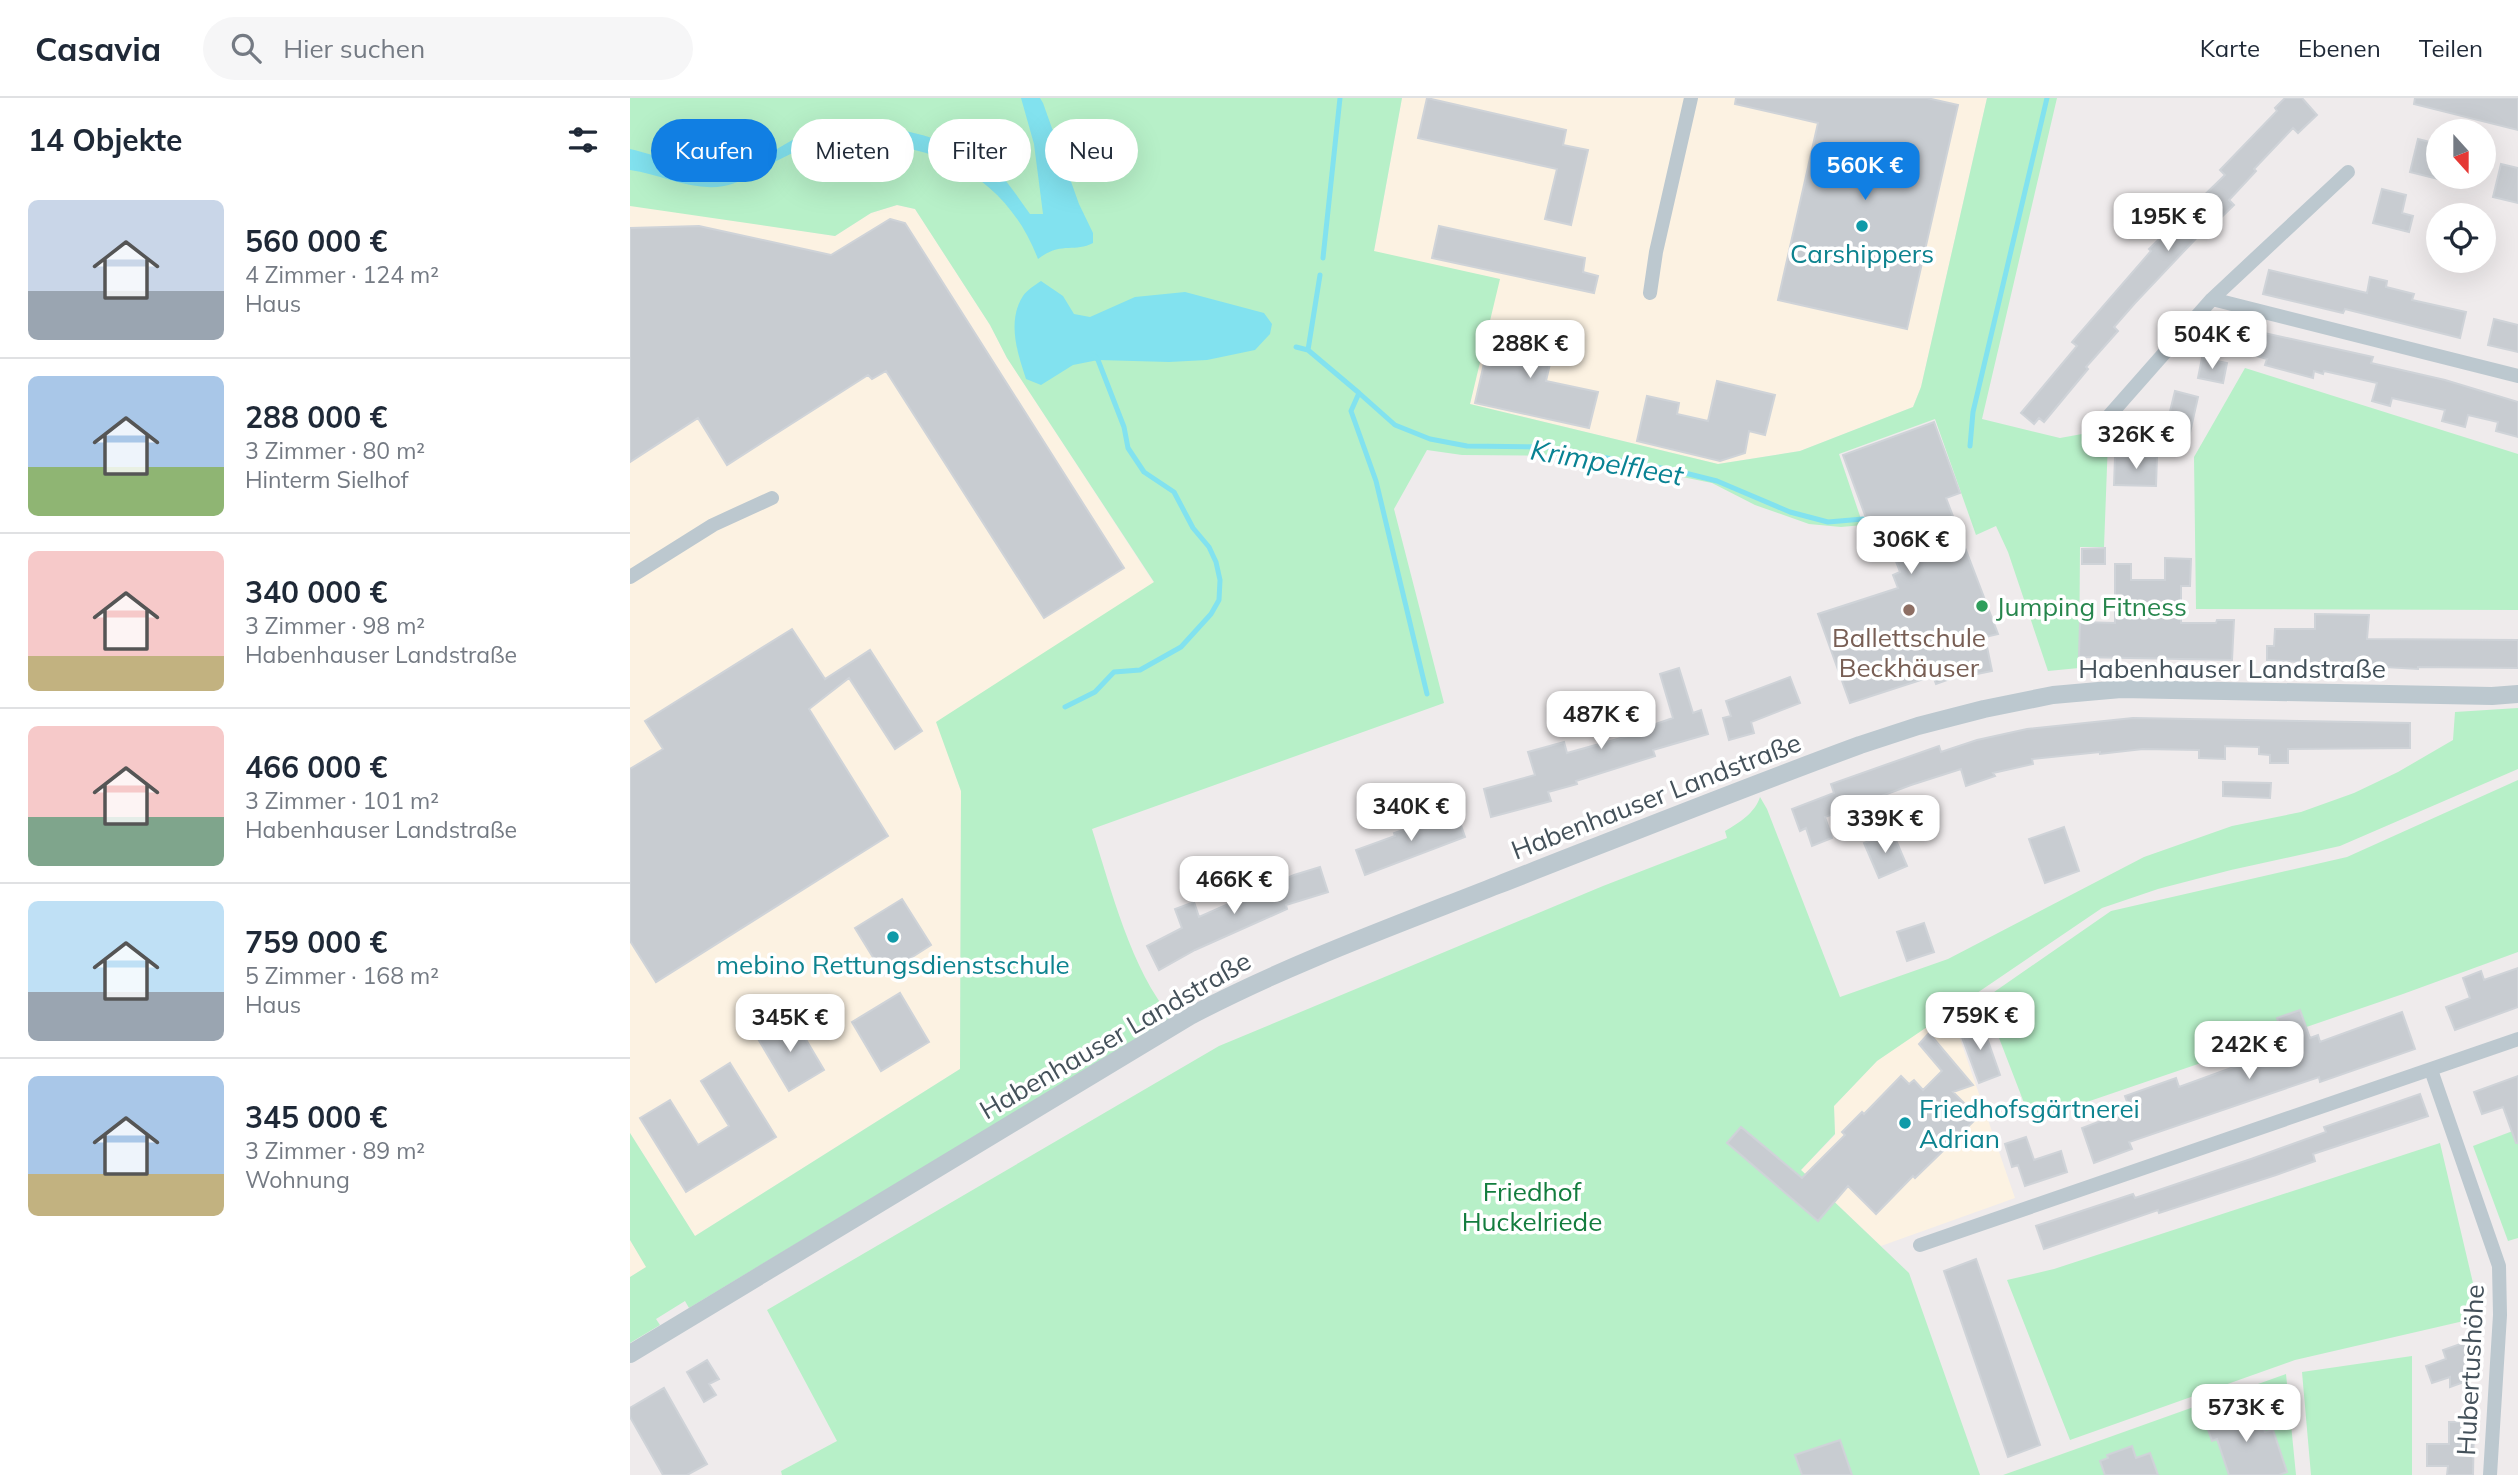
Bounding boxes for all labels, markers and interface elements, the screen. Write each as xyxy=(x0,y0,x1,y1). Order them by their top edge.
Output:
search box xyxy=(203,17,693,80)
text: Casavia xyxy=(35,28,161,69)
icon: search xyxy=(227,29,265,67)
text: Hier suchen xyxy=(283,32,425,65)
text: Karte xyxy=(2200,33,2260,63)
text: Ebenen xyxy=(2298,33,2381,63)
text: Teilen xyxy=(2419,33,2483,63)
chip: Kaufen xyxy=(651,119,777,182)
chip: Mieten xyxy=(791,119,914,182)
chip: Filter xyxy=(928,119,1031,182)
chip: Neu xyxy=(1045,119,1138,182)
north arrow xyxy=(2426,119,2496,189)
map controls xyxy=(2426,119,2496,273)
text: 14 Objekte xyxy=(28,121,182,159)
icon: filters xyxy=(564,121,602,159)
pin: 560K € xyxy=(1808,142,1922,202)
text: 560K € xyxy=(1827,150,1903,179)
pin: 195K € xyxy=(2111,194,2225,253)
text: 195K € xyxy=(2130,201,2206,230)
button: locate xyxy=(2426,203,2496,273)
marker: Carshippers xyxy=(1854,218,1870,234)
text: 560 000 € xyxy=(245,222,387,260)
icon: home xyxy=(84,228,168,312)
place label: Carshippers xyxy=(1790,237,1934,270)
text: 4 Zimmer · 124 m² xyxy=(245,260,439,289)
text: Haus xyxy=(245,289,301,318)
pin: 504K € xyxy=(2155,312,2269,371)
text: 504K € xyxy=(2174,319,2250,348)
pin: 288K € xyxy=(1473,320,1587,380)
text: 288K € xyxy=(1492,328,1568,357)
text: 288 000 € xyxy=(245,398,387,436)
icon: home xyxy=(84,404,168,488)
pin: 326K € xyxy=(2079,412,2193,471)
text: 326K € xyxy=(2098,419,2174,448)
water label: Krimpelfleet xyxy=(1528,431,1687,493)
text: 3 Zimmer · 80 m² xyxy=(245,436,425,465)
text: Hinterm Sielhof xyxy=(245,465,409,494)
pin: 306K € xyxy=(1854,517,1968,576)
text: 306K € xyxy=(1873,524,1949,553)
text: 340 000 € xyxy=(245,573,387,611)
icon: home xyxy=(84,579,168,663)
place label: Jumping Fitness xyxy=(1996,590,2187,623)
marker: Jumping Fitness xyxy=(1974,598,1990,614)
marker: Ballettschule Beckhäuser xyxy=(1901,602,1917,618)
text: 3 Zimmer · 98 m² xyxy=(245,611,425,640)
place label: Ballettschule Beckhäuser xyxy=(1832,621,1986,684)
text: Habenhauser Landstraße xyxy=(245,640,517,669)
street label: Habenhauser Landstraße xyxy=(2078,652,2386,685)
pin: 487K € xyxy=(1544,692,1658,751)
text: 487K € xyxy=(1563,699,1639,728)
street label: Habenhauser Landstraße xyxy=(1506,725,1806,867)
text: 466 000 € xyxy=(245,748,387,786)
icon: home xyxy=(84,754,168,838)
pin: 340K € xyxy=(1354,784,1468,843)
text: 3 Zimmer · 101 m² xyxy=(245,786,439,815)
text: 340K € xyxy=(1373,791,1449,820)
pin: 339K € xyxy=(1828,796,1942,855)
text: 339K € xyxy=(1847,803,1923,832)
text: Habenhauser Landstraße xyxy=(245,815,517,844)
pin: 466K € xyxy=(1177,856,1291,916)
text: 466K € xyxy=(1196,864,1272,893)
text: 759 000 € xyxy=(245,923,387,961)
icon: home xyxy=(84,929,168,1013)
marker: mebino Rettungsdienstschule xyxy=(885,929,901,945)
street label: Habenhauser Landstraße xyxy=(974,944,1256,1126)
place label: mebino Rettungsdienstschule xyxy=(716,948,1070,981)
text: 5 Zimmer · 168 m² xyxy=(245,961,439,990)
text: Haus xyxy=(245,990,301,1019)
pin: 759K € xyxy=(1923,992,2037,1052)
pin: 345K € xyxy=(733,995,847,1054)
text: 759K € xyxy=(1942,1000,2018,1029)
text: 345K € xyxy=(752,1002,828,1031)
pin: 242K € xyxy=(2192,1021,2306,1081)
text: 242K € xyxy=(2211,1029,2287,1058)
place label: Friedhofsgärtnerei Adrian xyxy=(1919,1092,2140,1155)
text: 345 000 € xyxy=(245,1098,387,1136)
icon: home xyxy=(84,1104,168,1188)
marker: Friedhofsgärtnerei Adrian xyxy=(1897,1115,1913,1131)
text: 3 Zimmer · 89 m² xyxy=(245,1136,425,1165)
text: Wohnung xyxy=(245,1165,350,1194)
park label: Friedhof Huckelriede xyxy=(1462,1175,1602,1238)
street label: Hubertushöhe xyxy=(2449,1284,2491,1456)
pin: 573K € xyxy=(2189,1384,2303,1444)
text: 573K € xyxy=(2208,1392,2284,1421)

